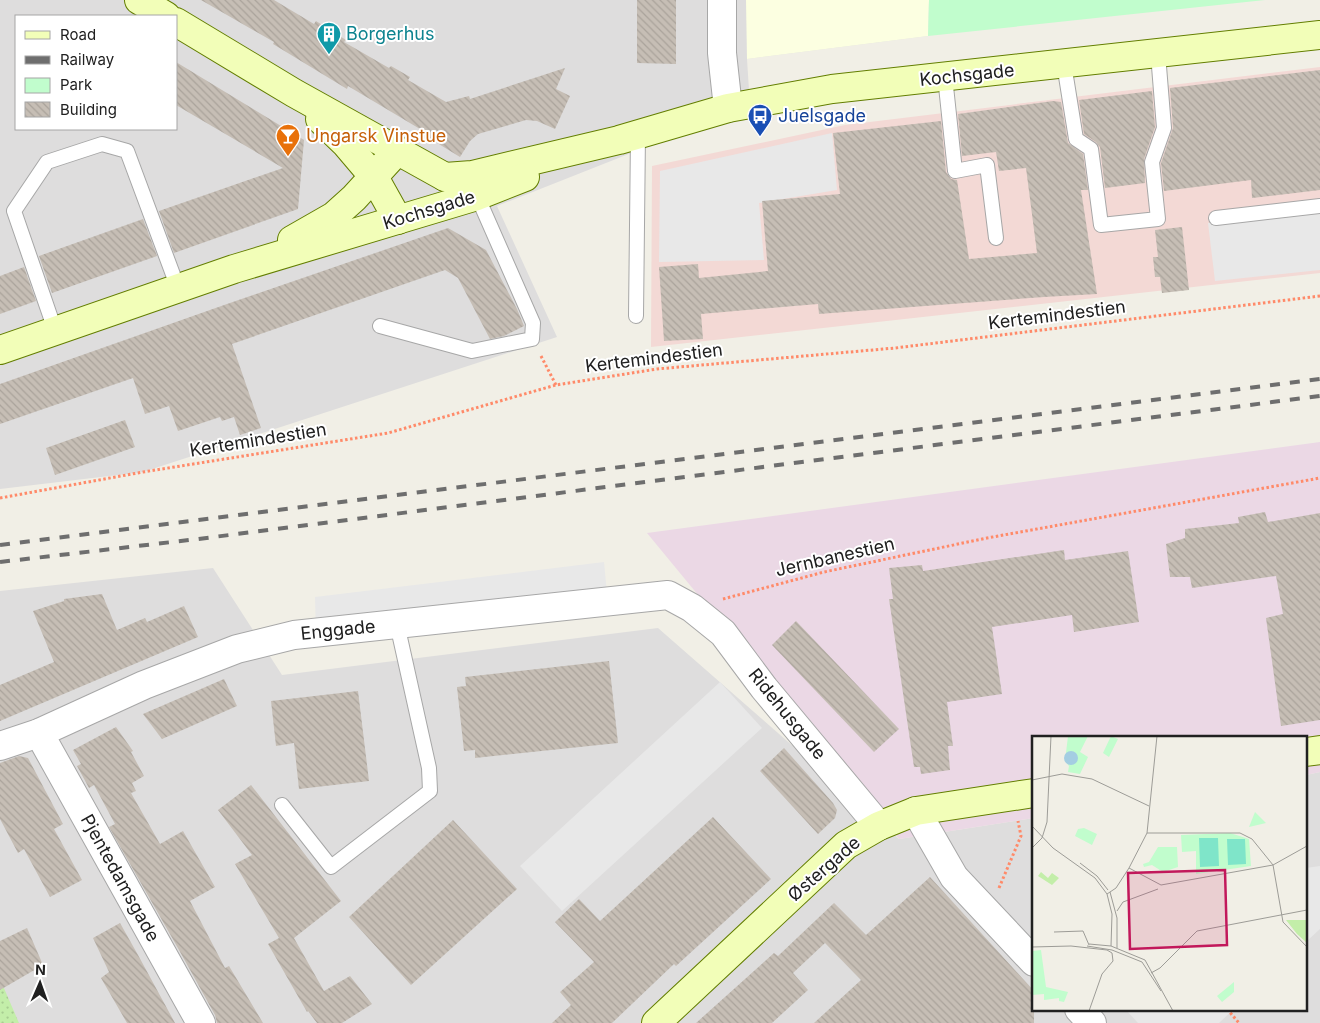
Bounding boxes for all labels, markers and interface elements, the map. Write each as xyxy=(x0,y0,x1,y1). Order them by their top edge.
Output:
legend xyxy=(15,15,178,130)
building icon: Borgerhus xyxy=(316,21,342,55)
place label: Borgerhus xyxy=(346,23,434,44)
text: Road xyxy=(60,25,96,44)
text: Railway xyxy=(60,50,115,69)
street label: Kochsgade xyxy=(918,59,1015,90)
text: Park xyxy=(60,75,93,94)
text: Building xyxy=(60,100,117,119)
bus stop icon: Juelsgade xyxy=(747,103,773,137)
place label: Juelsgade xyxy=(778,105,866,126)
bar icon: Ungarsk Vinstue xyxy=(275,123,301,157)
place label: Ungarsk Vinstue xyxy=(306,125,446,146)
street label: Kochsgade xyxy=(380,186,477,233)
street label: Kertemindestien xyxy=(987,296,1127,333)
street label: Kertemindestien xyxy=(584,339,724,376)
street label: Kertemindestien xyxy=(188,418,328,461)
street label: Jernbanestien xyxy=(773,533,897,580)
street label: Enggade xyxy=(299,615,376,644)
street label: Ridehusgade xyxy=(744,664,830,763)
inset map xyxy=(1032,736,1308,1010)
street label: Pjentedamsgade xyxy=(77,810,164,945)
street label: Østergade xyxy=(783,832,864,906)
north arrow xyxy=(15,958,65,1008)
text: N xyxy=(35,961,46,978)

